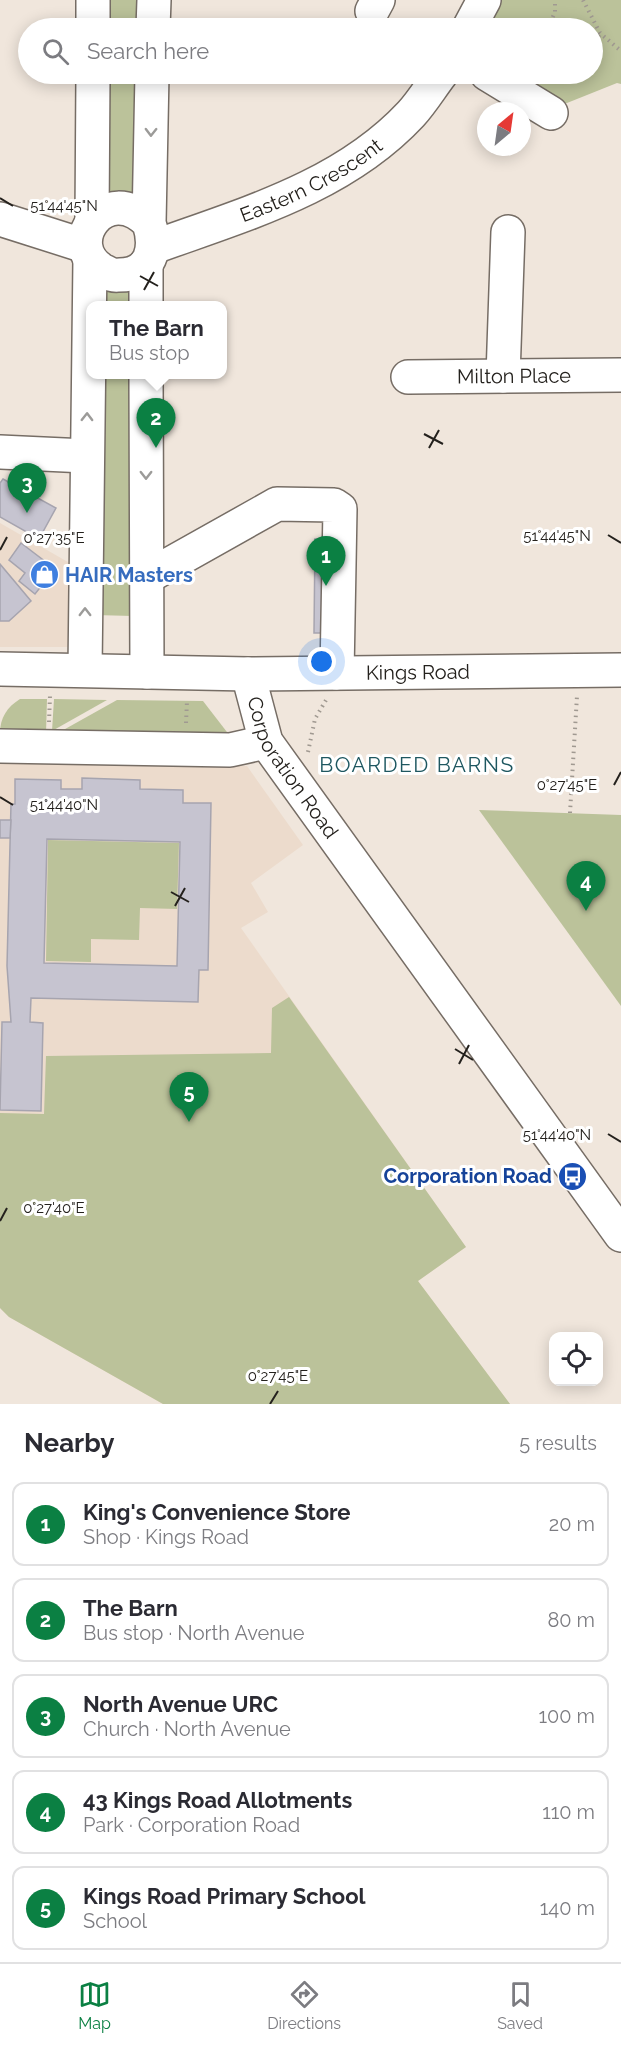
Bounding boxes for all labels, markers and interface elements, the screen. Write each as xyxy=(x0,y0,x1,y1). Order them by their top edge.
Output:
search box xyxy=(18,18,603,84)
icon: search xyxy=(39,35,72,68)
text: Search here xyxy=(87,38,209,64)
north arrow xyxy=(477,102,531,156)
one-way arrow xyxy=(145,127,157,136)
street label: Eastern Crescent xyxy=(237,133,387,227)
text: 51°44'45"N xyxy=(30,197,98,215)
popup xyxy=(86,301,227,379)
text: The Barn xyxy=(109,315,204,341)
text: Bus stop xyxy=(109,341,190,365)
street label: Milton Place xyxy=(457,363,571,389)
pin: 2 xyxy=(136,398,176,448)
one-way arrow xyxy=(81,412,93,421)
pin: 3 xyxy=(8,464,46,513)
one-way arrow xyxy=(140,470,153,479)
text: 51°44'45"N xyxy=(523,527,591,545)
text: 0°27'35"E xyxy=(23,529,85,547)
pin: 1 xyxy=(306,536,346,586)
shop icon: HAIR Masters xyxy=(28,559,60,591)
place label: HAIR Masters xyxy=(65,563,193,587)
one-way arrow xyxy=(79,607,91,616)
your location xyxy=(307,647,336,676)
street label: Kings Road xyxy=(366,660,470,685)
street label: Corporation Road xyxy=(242,694,343,843)
district label: BOARDED BARNS xyxy=(319,752,515,777)
text: 0°27'45"E xyxy=(537,776,597,794)
text: 51°44'40"N xyxy=(30,796,98,814)
pin: 4 xyxy=(566,862,606,911)
pin: 5 xyxy=(170,1072,208,1122)
text: 51°44'40"N xyxy=(523,1126,591,1144)
bus stop icon: Corporation Road xyxy=(557,1160,589,1192)
place label: Corporation Road xyxy=(383,1164,552,1188)
text: 0°27'40"E xyxy=(23,1199,85,1217)
map controls xyxy=(549,1332,603,1386)
button: locate xyxy=(549,1332,603,1386)
text: 0°27'45"E xyxy=(248,1367,308,1385)
text: Nearby xyxy=(24,1428,114,1458)
text: 5 results xyxy=(519,1431,597,1455)
text: King's Convenience Store xyxy=(83,1499,351,1525)
text: 1 xyxy=(41,1512,50,1536)
text: 20 m xyxy=(549,1512,595,1536)
text: Shop · Kings Road xyxy=(83,1525,249,1549)
text: The Barn xyxy=(83,1595,178,1621)
text: 2 xyxy=(40,1608,51,1632)
text: 80 m xyxy=(547,1608,595,1632)
text: Bus stop · North Avenue xyxy=(83,1621,305,1645)
text: North Avenue URC xyxy=(83,1691,278,1717)
text: 3 xyxy=(40,1704,51,1728)
text: 100 m xyxy=(538,1704,595,1728)
text: Church · North Avenue xyxy=(83,1717,291,1741)
text: 43 Kings Road Allotments xyxy=(83,1787,352,1813)
text: 4 xyxy=(40,1800,51,1824)
text: 110 m xyxy=(542,1800,595,1824)
text: Park · Corporation Road xyxy=(83,1813,300,1837)
text: Kings Road Primary School xyxy=(83,1883,365,1909)
text: 5 xyxy=(40,1896,51,1920)
text: 140 m xyxy=(540,1896,595,1920)
text: School xyxy=(83,1909,147,1933)
tab: Map xyxy=(78,1978,111,2033)
tab: Directions xyxy=(267,1978,341,2033)
tab: Saved xyxy=(497,1978,543,2033)

